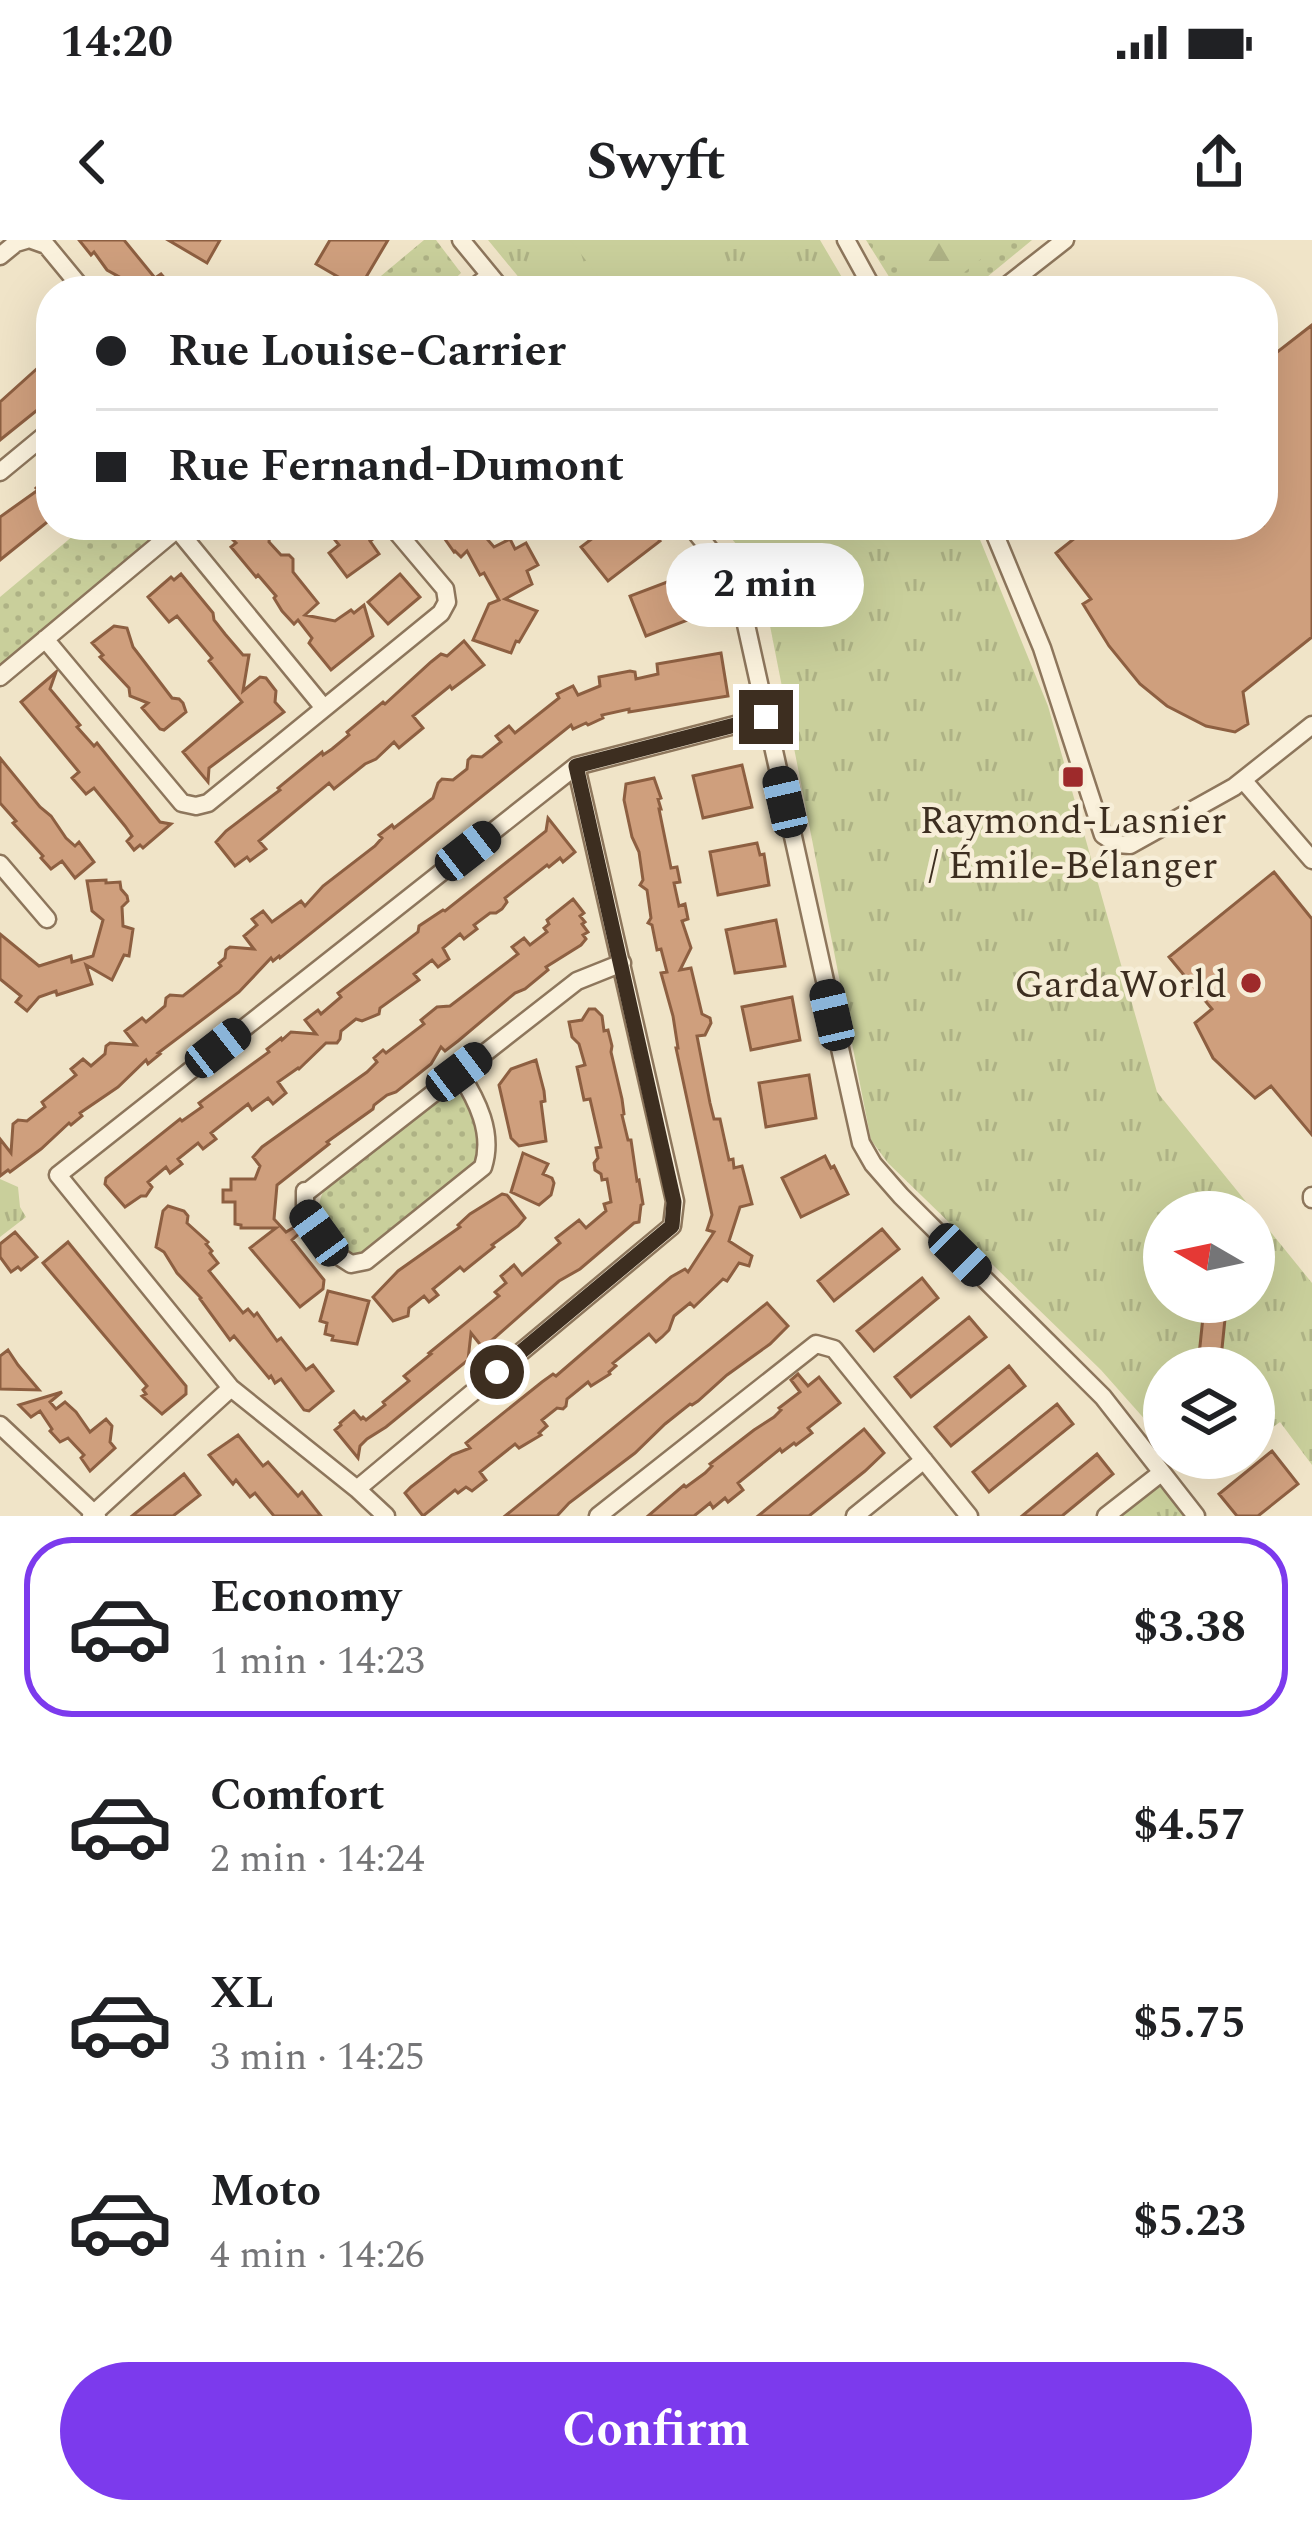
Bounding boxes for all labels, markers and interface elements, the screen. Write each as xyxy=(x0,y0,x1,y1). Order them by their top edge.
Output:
text: 14:20 xyxy=(60,8,173,77)
text: Swyft xyxy=(586,121,726,203)
icon: back xyxy=(60,129,126,195)
icon: share xyxy=(1186,129,1252,195)
text: Rue Louise-Carrier xyxy=(168,317,566,386)
text: Rue Fernand-Dumont xyxy=(168,432,624,501)
callout: 2 min xyxy=(667,543,865,627)
text: 2 min xyxy=(713,555,817,614)
route end xyxy=(739,690,793,744)
car xyxy=(759,763,811,841)
marker: Raymond-Lasnier / Émile-Bélanger xyxy=(1060,764,1086,790)
place label: Raymond-Lasnier / Émile-Bélanger xyxy=(919,792,1227,896)
car xyxy=(429,815,507,887)
place label: GardaWorld xyxy=(1014,956,1227,1015)
marker: GardaWorld xyxy=(1238,970,1264,996)
car xyxy=(806,976,858,1054)
car xyxy=(179,1012,257,1084)
car xyxy=(419,1036,499,1108)
north arrow xyxy=(1143,1191,1275,1323)
map controls xyxy=(1143,1191,1275,1479)
car xyxy=(283,1193,355,1273)
car xyxy=(922,1217,998,1293)
route start xyxy=(470,1345,524,1399)
button: layers xyxy=(1143,1347,1275,1479)
text: Economy xyxy=(210,1563,401,1632)
icon: car xyxy=(66,1573,174,1681)
text: $3.38 xyxy=(1133,1593,1246,1662)
text: 1 min · 14:23 xyxy=(210,1632,425,1691)
text: Comfort xyxy=(210,1761,385,1830)
icon: car xyxy=(66,1771,174,1879)
text: $4.57 xyxy=(1133,1791,1246,1860)
text: 2 min · 14:24 xyxy=(210,1830,425,1889)
text: XL xyxy=(210,1959,274,2028)
icon: car xyxy=(66,1969,174,2077)
text: $5.75 xyxy=(1133,1989,1246,2058)
text: 3 min · 14:25 xyxy=(210,2028,425,2087)
text: Moto xyxy=(210,2157,321,2226)
icon: car xyxy=(66,2167,174,2275)
text: $5.23 xyxy=(1133,2187,1246,2256)
text: 4 min · 14:26 xyxy=(210,2226,425,2285)
button: Confirm xyxy=(60,2362,1252,2500)

